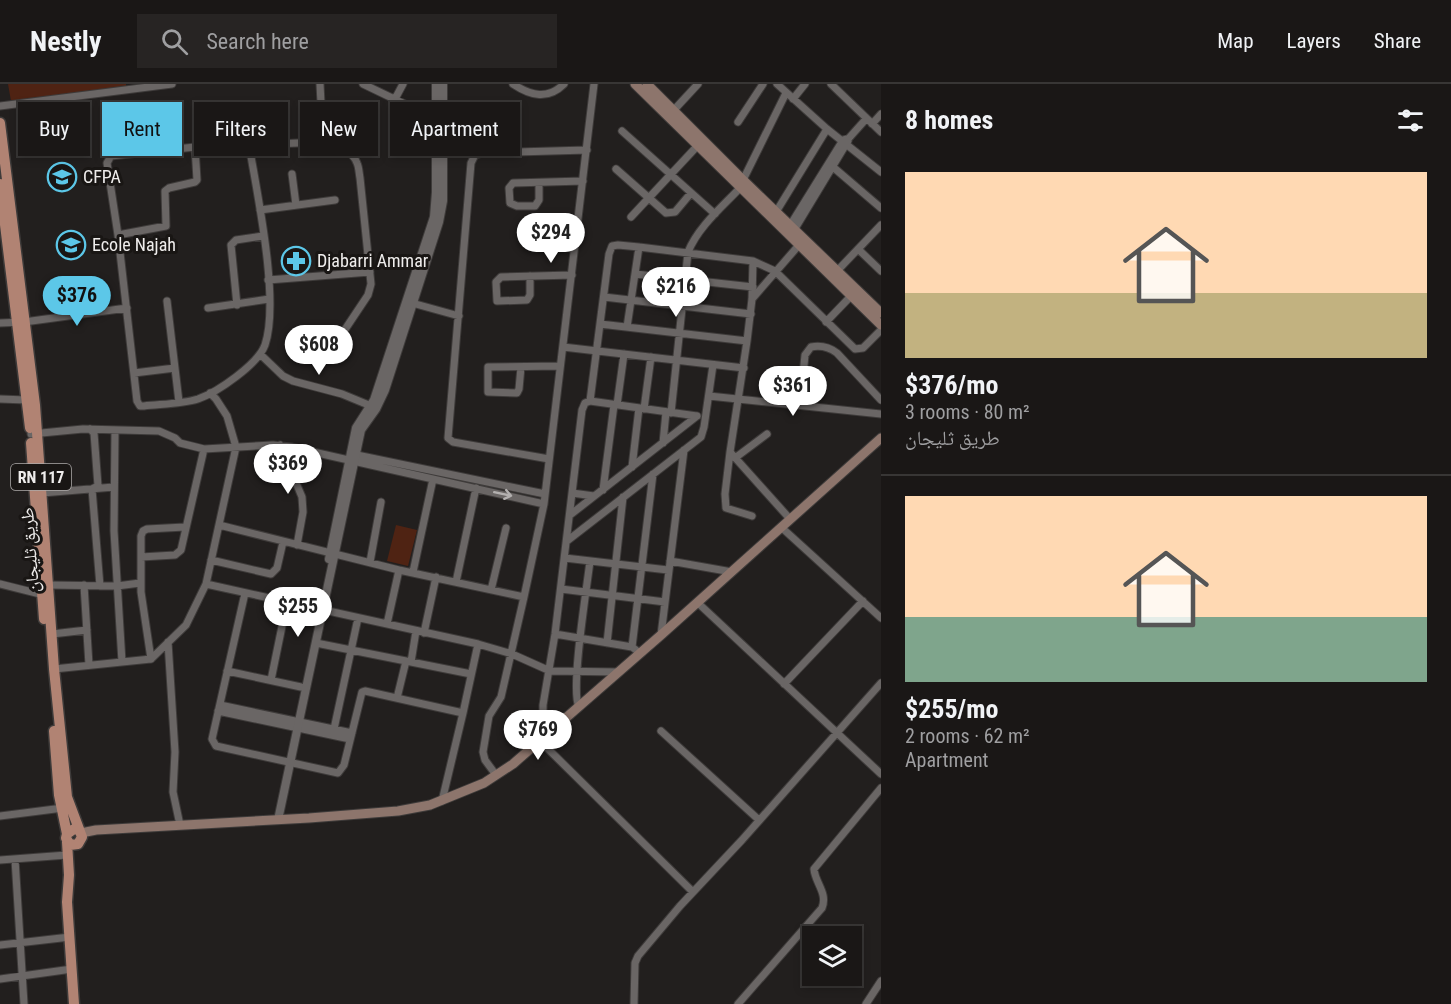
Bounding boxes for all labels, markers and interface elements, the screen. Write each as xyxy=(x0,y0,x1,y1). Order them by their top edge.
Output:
search box xyxy=(137,14,557,68)
text: Nestly xyxy=(30,25,101,58)
icon: search xyxy=(158,25,191,58)
text: Search here xyxy=(206,29,309,54)
text: Map xyxy=(1217,29,1254,53)
text: Layers xyxy=(1287,29,1341,53)
text: Share xyxy=(1374,29,1421,53)
chip: Buy xyxy=(18,102,90,156)
chip: Rent xyxy=(102,102,182,156)
chip: Filters xyxy=(194,102,288,156)
chip: New xyxy=(300,102,378,156)
chip: Apartment xyxy=(390,102,520,156)
icon: filters xyxy=(1394,104,1427,137)
text: 8 homes xyxy=(905,105,993,135)
school or university icon: CFPA xyxy=(46,161,78,193)
place label: CFPA xyxy=(83,166,122,187)
icon: home xyxy=(1112,211,1220,319)
pin: $294 xyxy=(515,213,587,264)
text: $294 xyxy=(531,220,571,244)
school or university icon: Ecole Najah xyxy=(55,229,87,261)
place label: Ecole Najah xyxy=(92,234,176,255)
pharmacy icon: Djabarri Ammar xyxy=(280,245,312,277)
place label: Djabarri Ammar xyxy=(317,250,429,271)
pin: $216 xyxy=(640,267,712,318)
text: $216 xyxy=(656,274,696,298)
pin: $376 xyxy=(41,276,113,327)
text: $376 xyxy=(57,283,97,307)
pin: $608 xyxy=(283,325,355,376)
text: $608 xyxy=(299,332,339,356)
pin: $361 xyxy=(757,366,829,417)
text: $376/mo xyxy=(905,370,998,400)
text: $361 xyxy=(773,373,813,397)
text: 3 rooms · 80 m² xyxy=(905,400,1030,424)
text: طريق ثليجان xyxy=(905,426,1000,450)
pin: $369 xyxy=(252,444,324,495)
text: $369 xyxy=(268,451,308,475)
road number: RN 117 xyxy=(11,464,71,490)
one-way arrow xyxy=(493,489,512,501)
street label: طريق ثليجان xyxy=(16,507,44,593)
icon: home xyxy=(1112,535,1220,643)
pin: $255 xyxy=(262,587,334,638)
text: $255 xyxy=(278,594,318,618)
text: $255/mo xyxy=(905,694,998,724)
pin: $769 xyxy=(502,710,574,761)
text: $769 xyxy=(518,717,558,741)
text: 2 rooms · 62 m² xyxy=(905,724,1030,748)
text: Apartment xyxy=(905,748,989,772)
map controls xyxy=(802,926,862,986)
button: layers xyxy=(802,926,862,986)

